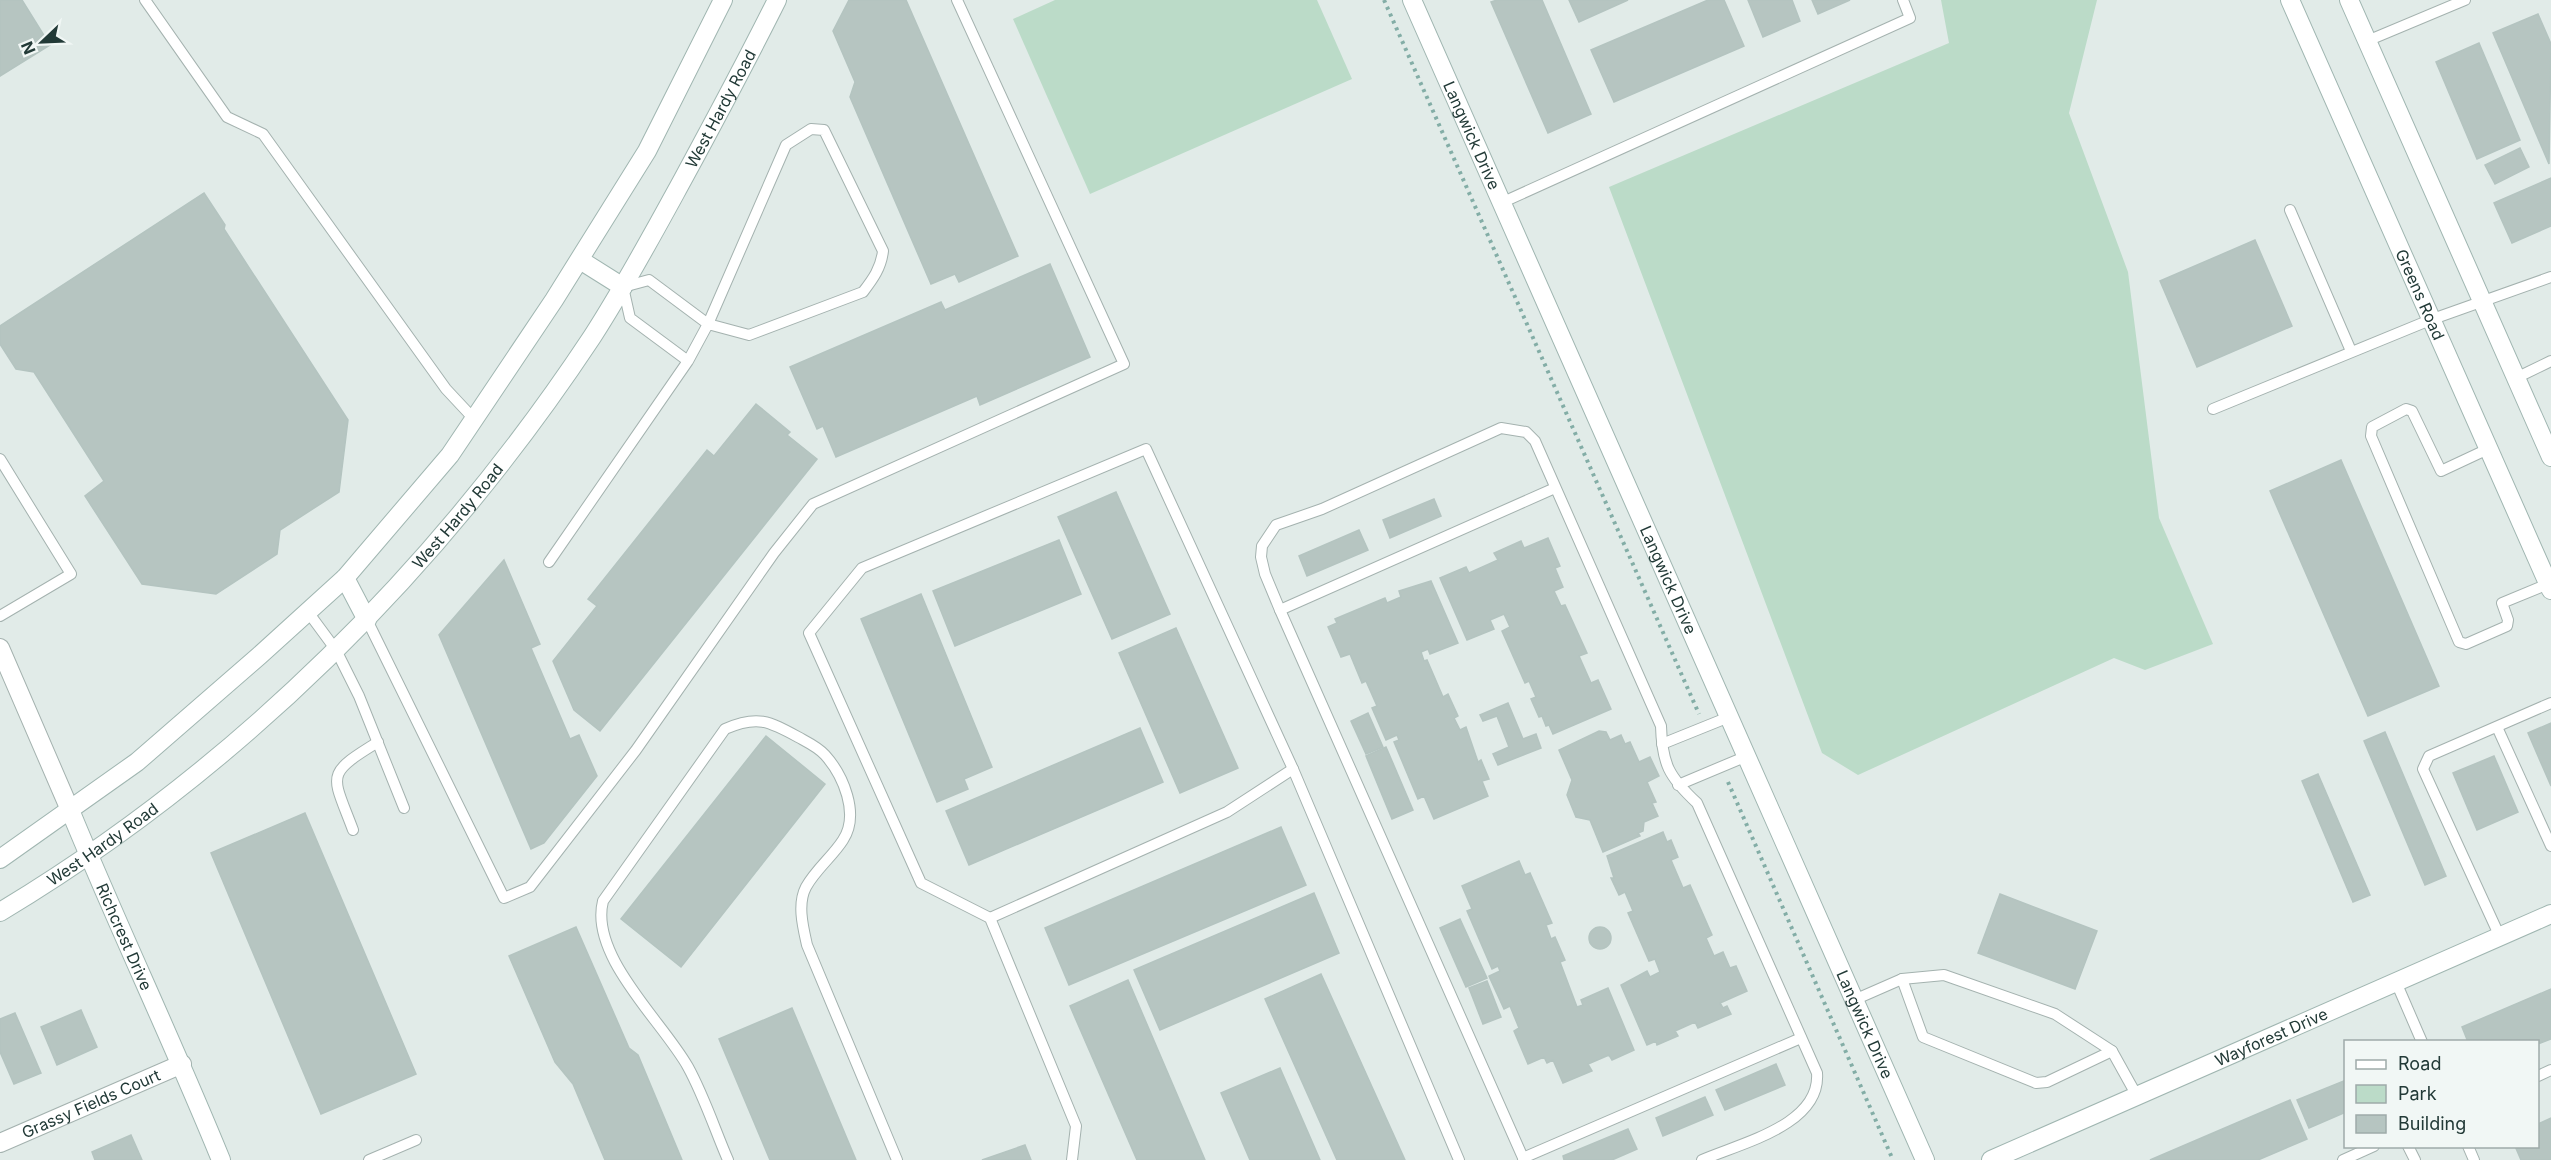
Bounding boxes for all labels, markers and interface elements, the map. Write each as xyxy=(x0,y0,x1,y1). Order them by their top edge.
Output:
north arrow xyxy=(12,12,72,72)
text: N xyxy=(17,38,40,57)
street label: West Hardy Road xyxy=(681,46,760,171)
street label: Langwick Drive xyxy=(1439,78,1505,193)
street label: Greens Road xyxy=(2391,246,2449,343)
street label: West Hardy Road xyxy=(408,459,507,573)
street label: Langwick Drive xyxy=(1636,523,1701,637)
street label: West Hardy Road xyxy=(43,798,162,890)
street label: Richcrest Drive xyxy=(92,880,157,993)
street label: Langwick Drive xyxy=(1832,967,1898,1082)
street label: Wayforest Drive xyxy=(2212,1003,2331,1070)
legend xyxy=(2344,1040,2539,1148)
text: Road xyxy=(2398,1053,2441,1074)
street label: Grassy Fields Court xyxy=(19,1065,163,1142)
text: Park xyxy=(2398,1083,2437,1104)
text: Building xyxy=(2398,1113,2466,1134)

